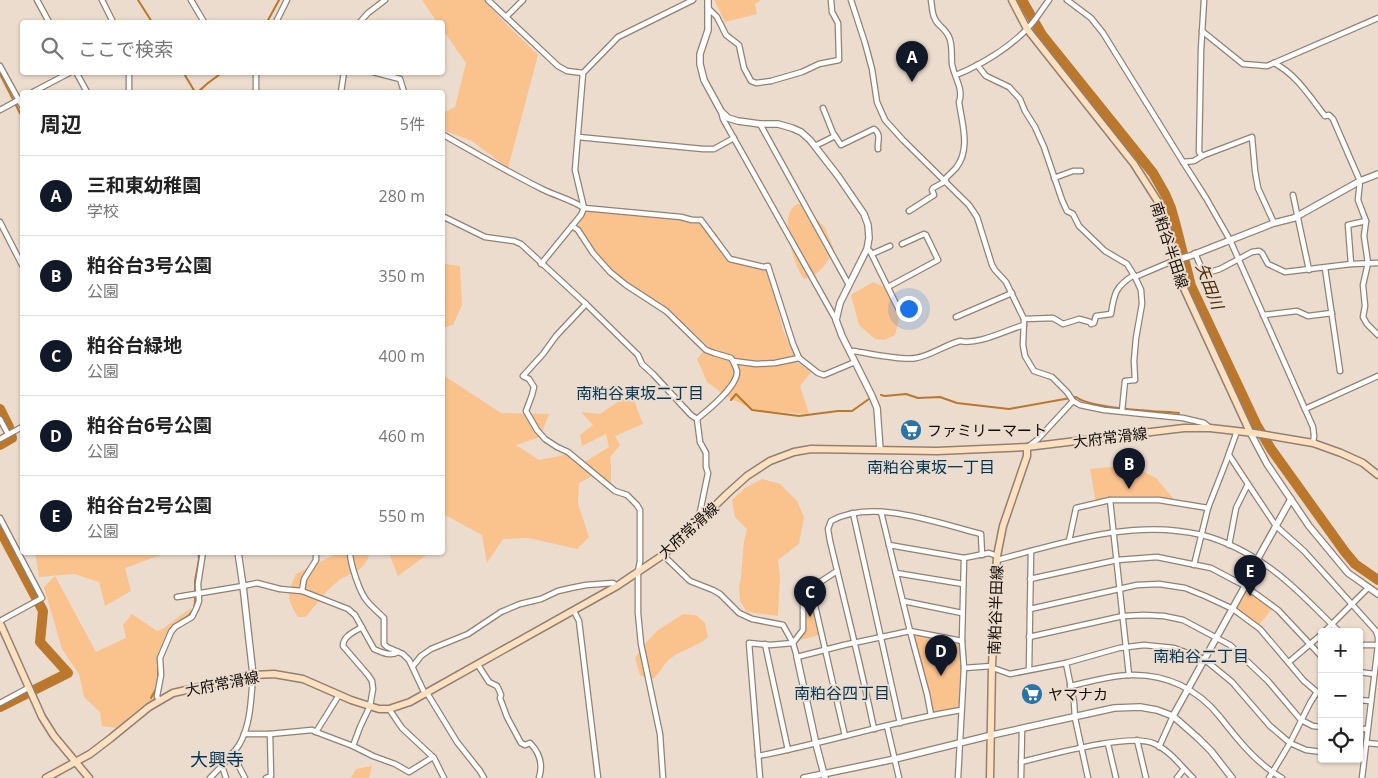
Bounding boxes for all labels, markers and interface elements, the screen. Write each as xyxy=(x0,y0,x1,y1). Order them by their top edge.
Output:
search box xyxy=(20,20,445,75)
icon: search xyxy=(38,34,66,62)
text: ここで検索 xyxy=(78,36,173,62)
pin: A xyxy=(896,41,928,82)
text: 周辺 xyxy=(40,110,82,138)
text: 5件 xyxy=(400,113,425,135)
text: 三和東幼稚園 xyxy=(87,172,201,198)
text: A xyxy=(50,185,62,207)
text: 280 m xyxy=(379,185,425,207)
street label: 南粕谷半田線 xyxy=(1147,199,1193,291)
text: 学校 xyxy=(87,200,119,222)
text: 粕谷台3号公園 xyxy=(87,252,212,278)
water label: 矢田川 xyxy=(1191,260,1230,314)
text: B xyxy=(51,265,61,287)
text: 350 m xyxy=(379,265,425,287)
text: 公園 xyxy=(87,280,119,302)
your location xyxy=(896,296,922,322)
text: 粕谷台緑地 xyxy=(87,332,182,358)
text: C xyxy=(51,345,61,367)
text: 400 m xyxy=(379,345,425,367)
text: 公園 xyxy=(87,360,119,382)
district label: 南粕谷東坂二丁目 xyxy=(576,382,704,404)
text: 粕谷台6号公園 xyxy=(87,412,212,438)
supermarket icon: ファミリーマート xyxy=(899,418,923,442)
place label: ファミリーマート xyxy=(927,420,1047,440)
street label: 大府常滑線 xyxy=(1072,423,1148,451)
text: D xyxy=(50,425,62,447)
text: 460 m xyxy=(379,425,425,447)
text: 公園 xyxy=(87,440,119,462)
pin: B xyxy=(1113,448,1145,489)
district label: 南粕谷東坂一丁目 xyxy=(867,456,995,478)
text: 粕谷台2号公園 xyxy=(87,492,212,518)
street label: 大府常滑線 xyxy=(653,497,723,563)
text: E xyxy=(52,505,60,527)
text: 550 m xyxy=(379,505,425,527)
text: 公園 xyxy=(87,520,119,542)
pin: E xyxy=(1234,555,1266,596)
street label: 南粕谷半田線 xyxy=(983,565,1007,655)
pin: C xyxy=(794,576,826,617)
map controls xyxy=(1318,628,1363,763)
button: + xyxy=(1318,628,1363,673)
pin: D xyxy=(925,635,957,676)
district label: 南粕谷二丁目 xyxy=(1153,645,1249,667)
street label: 大府常滑線 xyxy=(183,666,261,700)
button: − xyxy=(1318,673,1363,718)
district label: 南粕谷四丁目 xyxy=(794,682,890,704)
supermarket icon: ヤマナカ xyxy=(1020,682,1044,706)
place label: ヤマナカ xyxy=(1048,684,1108,704)
button: locate xyxy=(1318,718,1363,763)
district label: 大興寺 xyxy=(190,747,244,771)

